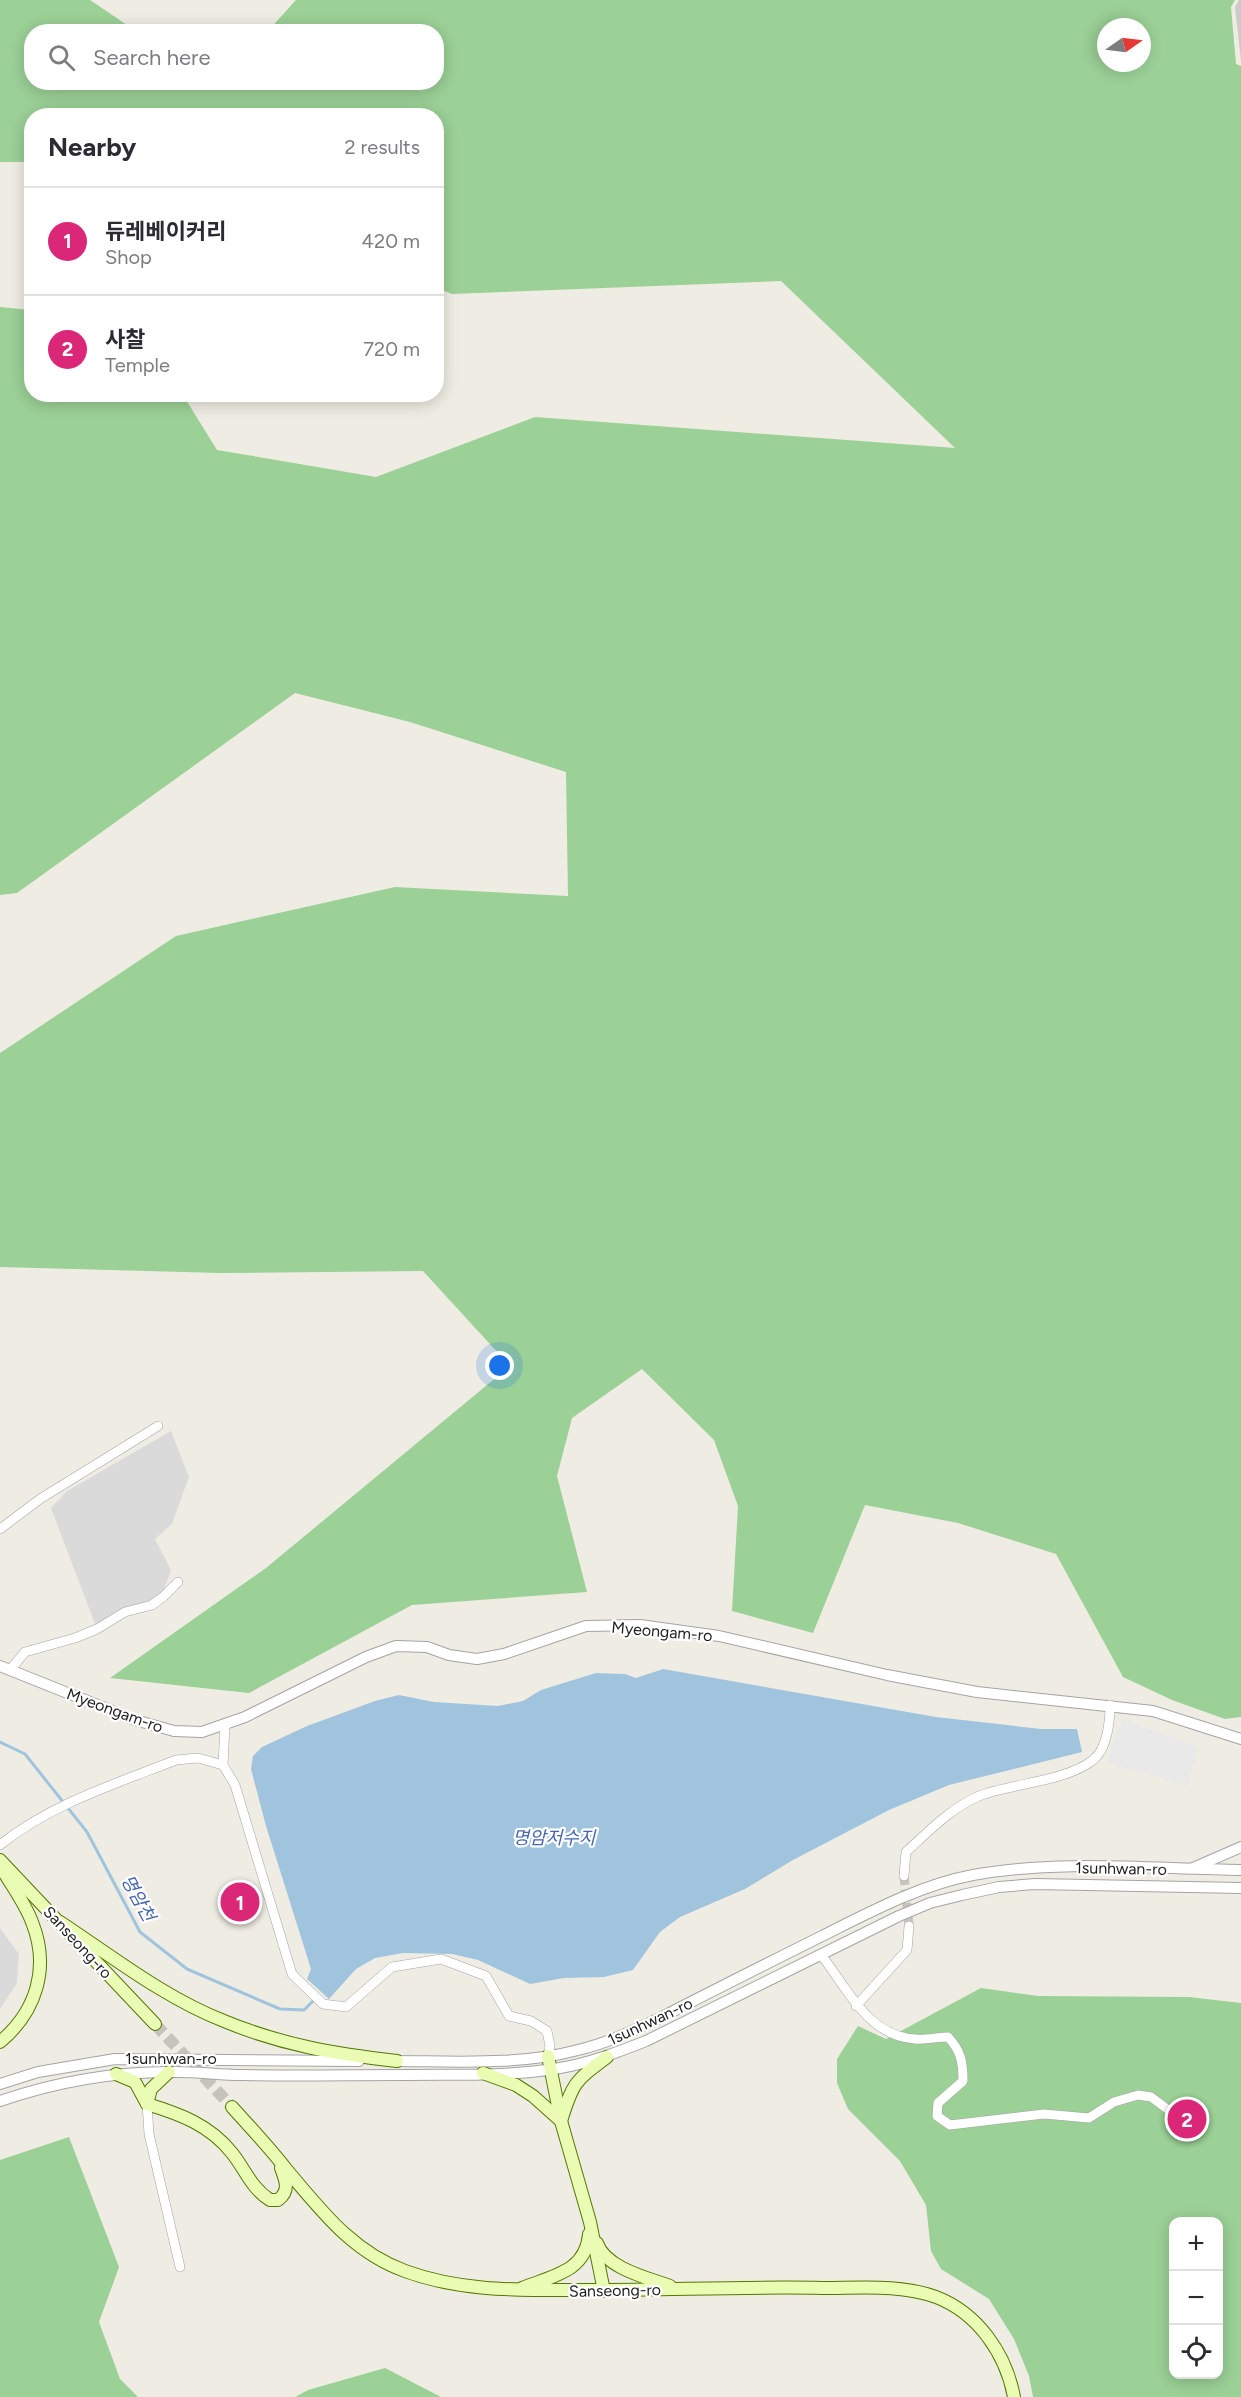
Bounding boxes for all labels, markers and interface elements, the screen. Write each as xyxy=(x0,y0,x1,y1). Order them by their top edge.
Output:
north arrow xyxy=(1097,18,1151,72)
search box xyxy=(24,24,444,90)
icon: search xyxy=(45,41,78,74)
text: Search here xyxy=(93,44,211,71)
text: Nearby xyxy=(48,131,136,163)
text: 2 results xyxy=(344,135,420,159)
text: 듀레베이커리 xyxy=(105,218,226,245)
text: 1 xyxy=(63,229,72,253)
text: 420 m xyxy=(362,229,420,253)
text: Shop xyxy=(105,245,152,269)
text: 사찰 xyxy=(105,326,145,353)
text: 2 xyxy=(62,337,73,361)
text: 720 m xyxy=(363,337,420,361)
text: Temple xyxy=(105,353,170,377)
your location xyxy=(485,1351,514,1380)
street label: Myeongam-ro xyxy=(611,1618,713,1645)
street label: Myeongam-ro xyxy=(64,1684,166,1737)
water label: 명암저수지 xyxy=(513,1827,597,1849)
street label: 1sunhwan-ro xyxy=(1075,1858,1167,1879)
water label: 명암천 xyxy=(116,1871,161,1927)
pin: 1 xyxy=(220,1880,260,1924)
street label: Sanseong-ro xyxy=(39,1902,116,1982)
street label: 1sunhwan-ro xyxy=(605,1993,696,2049)
street label: 1sunhwan-ro xyxy=(125,2049,217,2068)
pin: 2 xyxy=(1168,2096,1206,2142)
map controls xyxy=(1169,2217,1223,2379)
button: + xyxy=(1169,2217,1223,2271)
button: − xyxy=(1169,2271,1223,2325)
street label: Sanseong-ro xyxy=(569,2280,661,2301)
button: locate xyxy=(1169,2325,1223,2379)

